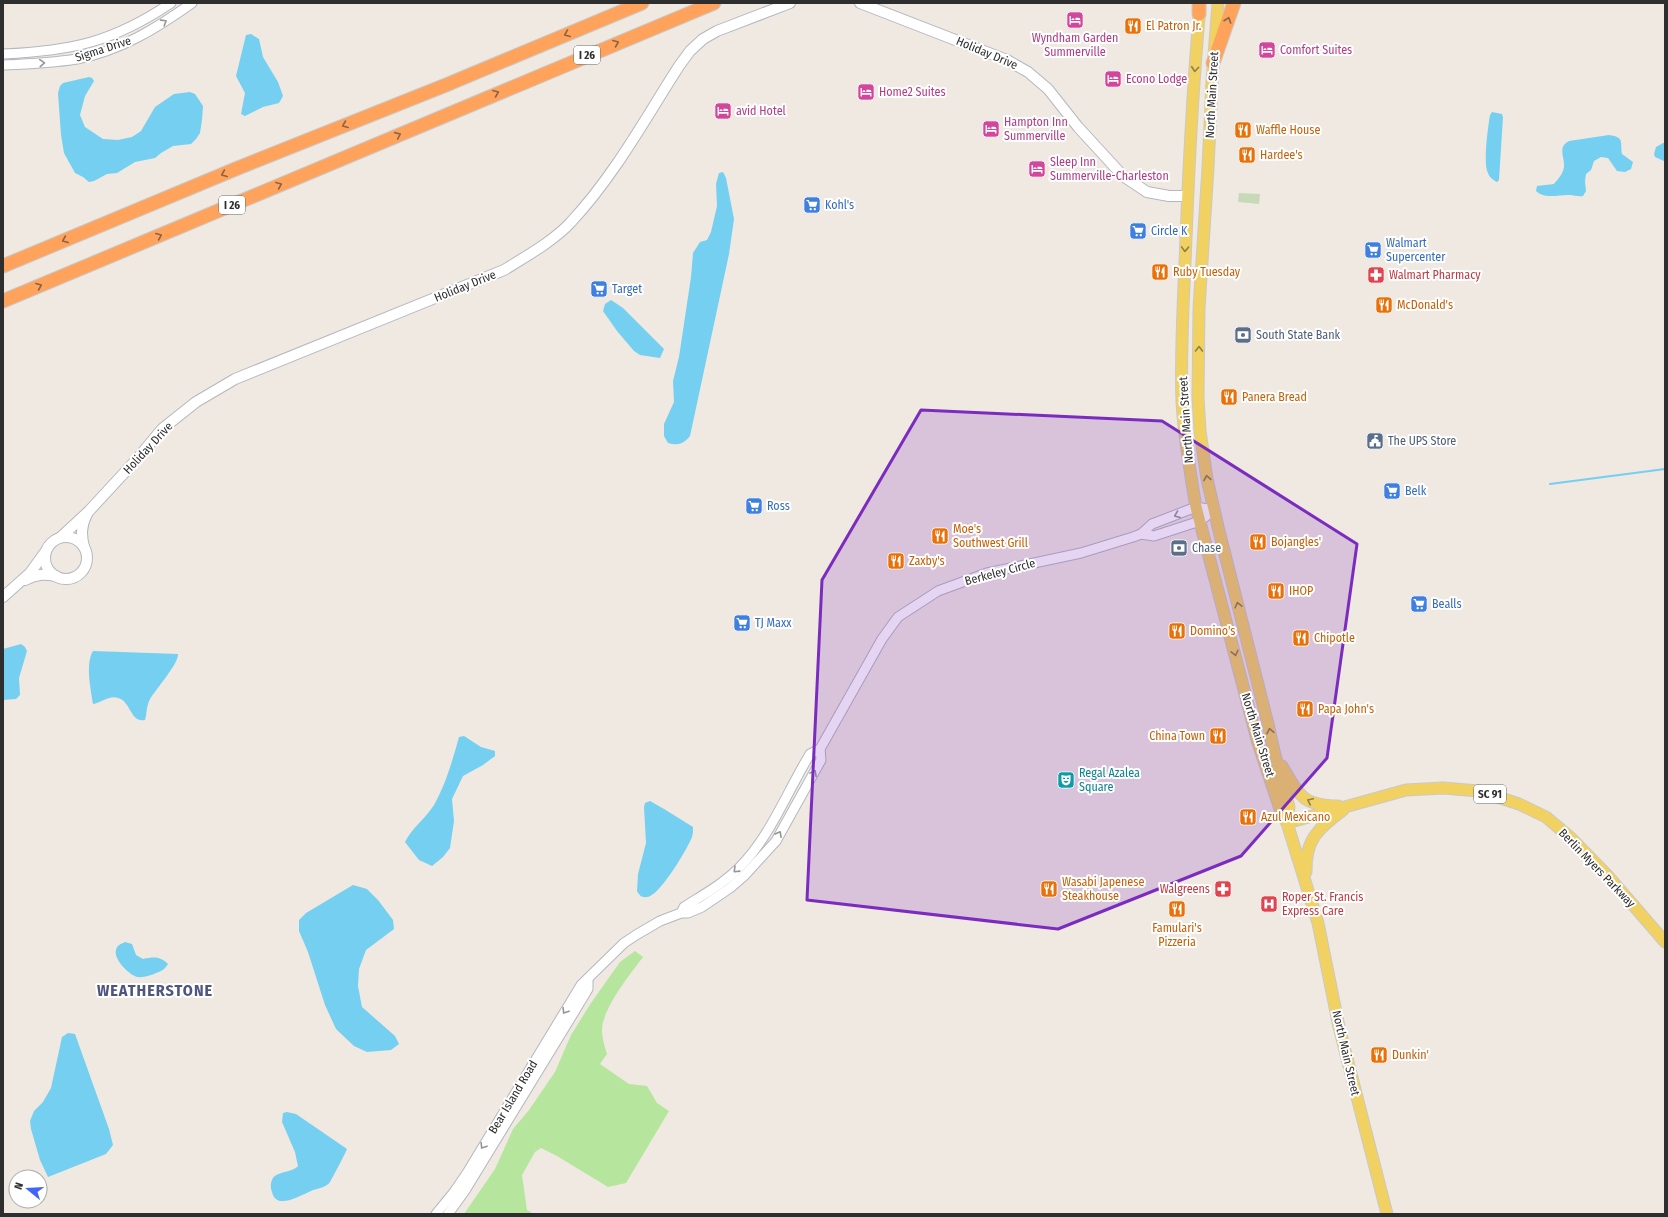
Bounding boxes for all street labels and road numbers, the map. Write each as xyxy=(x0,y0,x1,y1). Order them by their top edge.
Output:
street label: Sigma Drive xyxy=(73,33,133,65)
street label: Holiday Drive xyxy=(954,34,1020,72)
road number: I 26 xyxy=(574,46,600,64)
street label: North Main Street xyxy=(1203,51,1221,139)
road number: I 26 xyxy=(219,196,245,214)
street label: Holiday Drive xyxy=(432,267,498,305)
street label: North Main Street xyxy=(1176,376,1196,464)
street label: Holiday Drive xyxy=(121,419,175,477)
street label: Berkeley Circle xyxy=(963,556,1037,588)
street label: North Main Street xyxy=(1239,691,1277,779)
road number: SC 91 xyxy=(1474,785,1506,803)
street label: Berlin Myers Parkway xyxy=(1556,826,1639,911)
street label: North Main Street xyxy=(1329,1009,1363,1097)
street label: Bear Island Road xyxy=(486,1058,540,1136)

